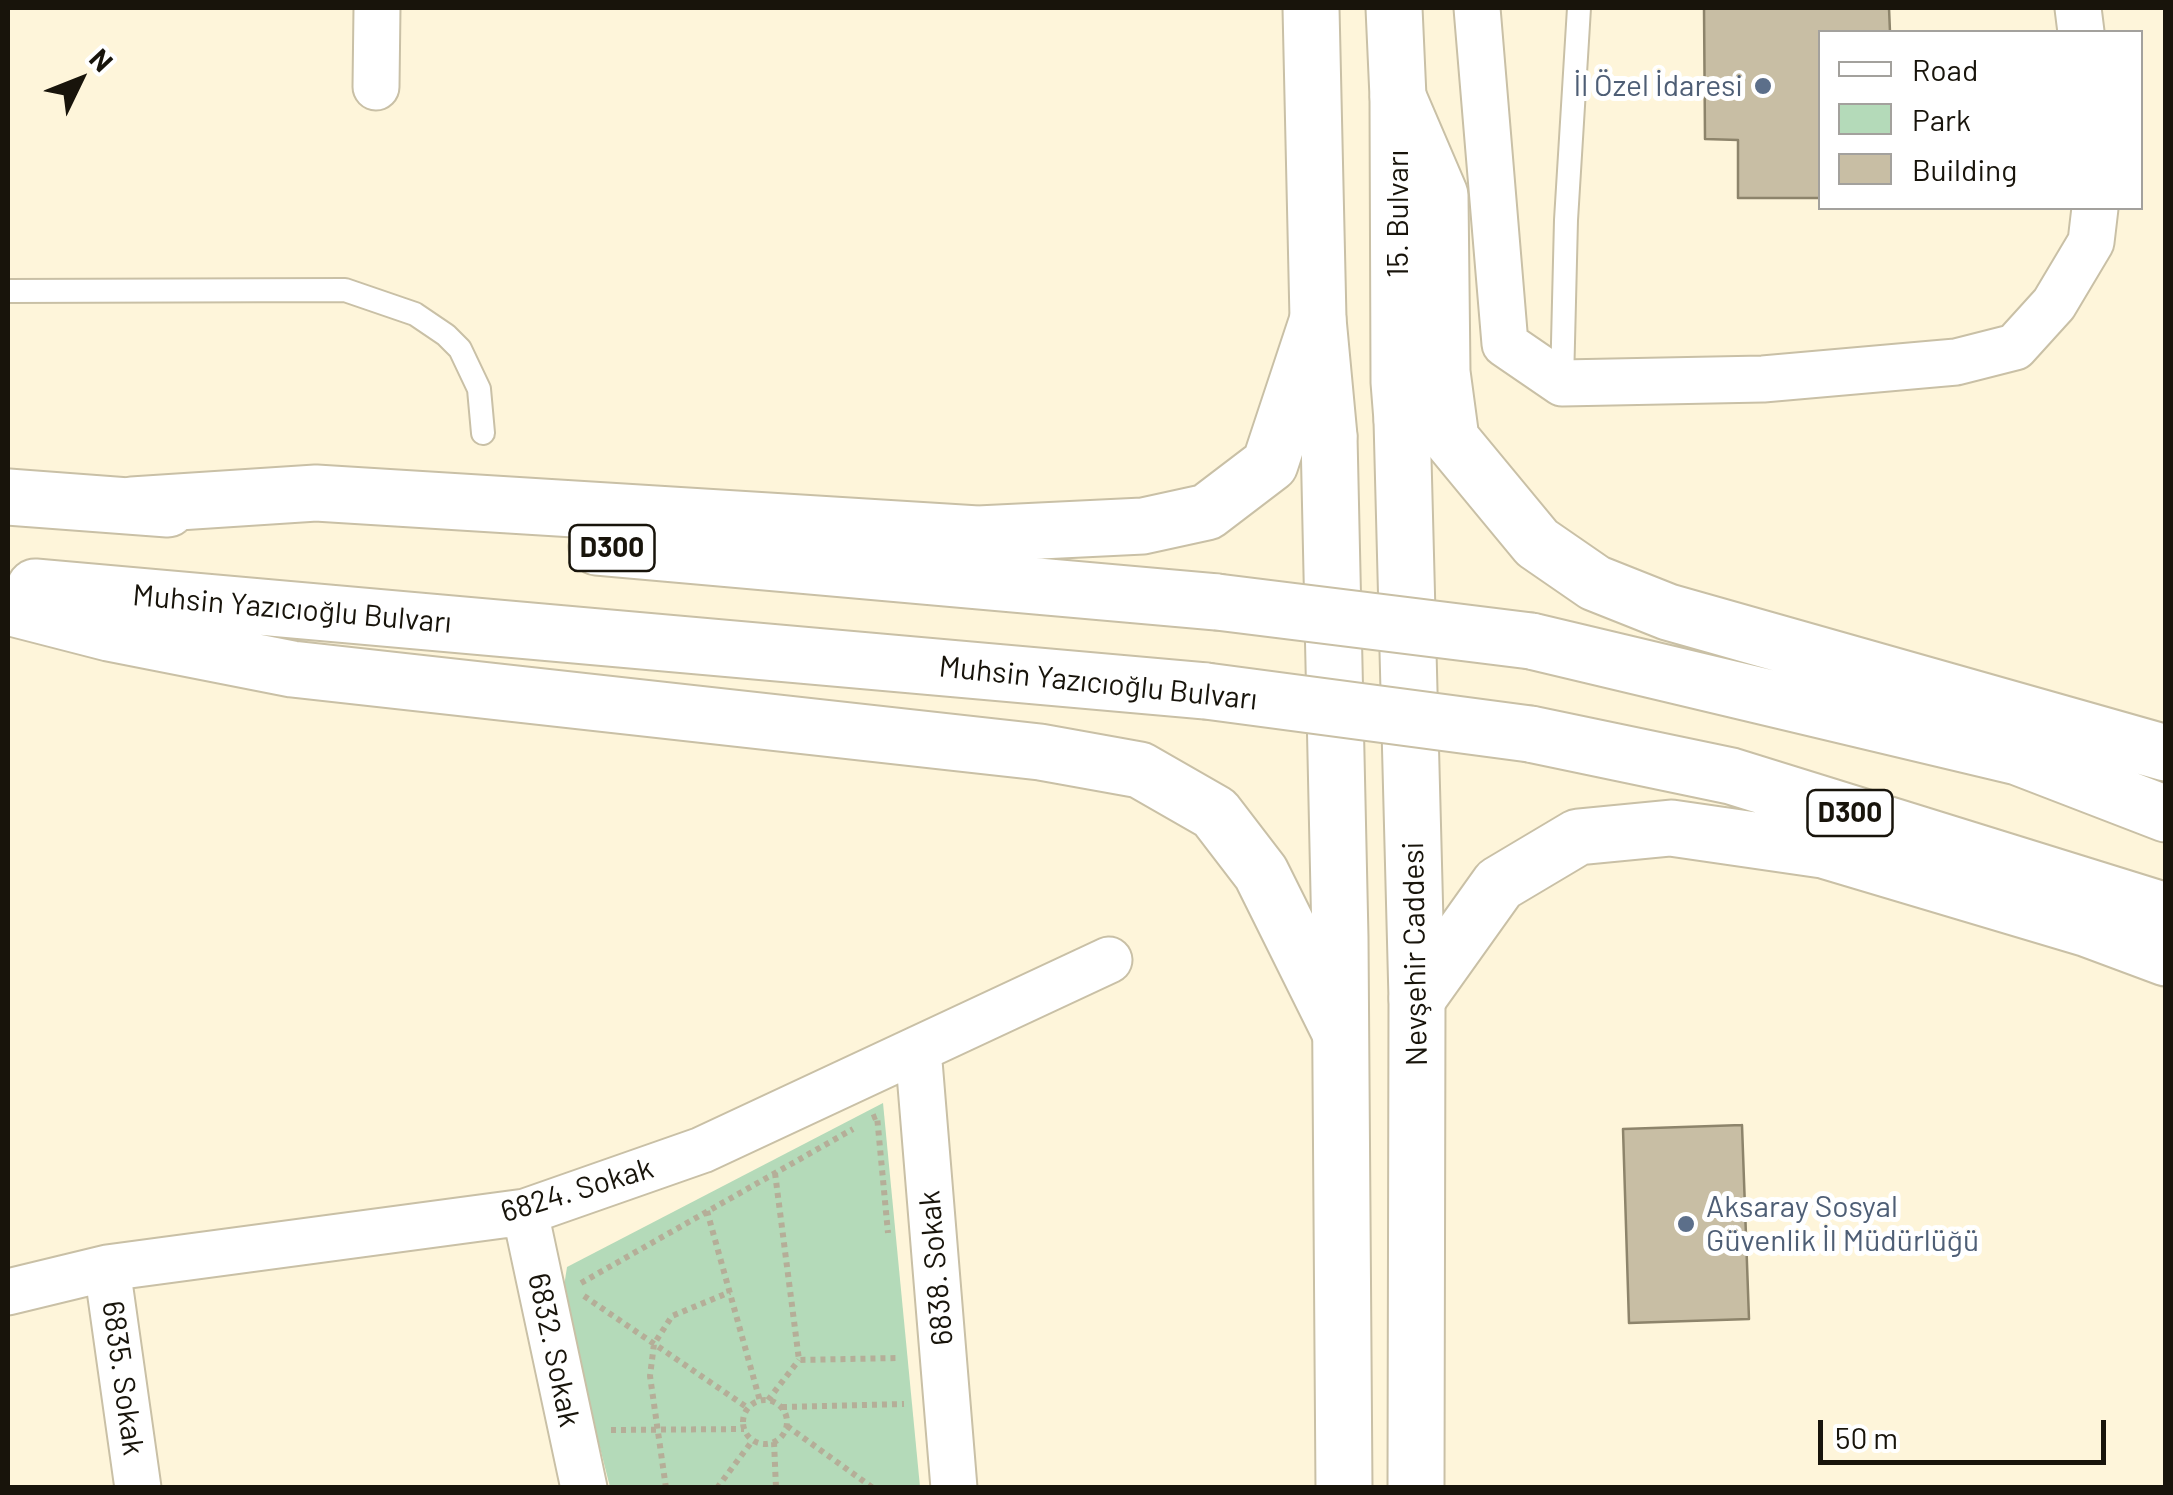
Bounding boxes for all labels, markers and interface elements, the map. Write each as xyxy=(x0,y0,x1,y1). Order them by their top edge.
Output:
north arrow xyxy=(30,30,130,130)
legend xyxy=(1818,30,2143,210)
text: N xyxy=(83,41,121,78)
text: Road xyxy=(1912,51,1978,87)
place label: İl Özel İdaresi xyxy=(1573,68,1743,104)
marker: İl Özel İdaresi xyxy=(1752,75,1774,97)
text: Park xyxy=(1912,101,1971,137)
street label: 15. Bulvarı xyxy=(1380,150,1416,278)
text: Building xyxy=(1912,151,2017,187)
road number: D300 xyxy=(570,525,654,571)
street label: Muhsin Yazıcıoğlu Bulvarı xyxy=(131,577,453,641)
street label: Muhsin Yazıcıoğlu Bulvarı xyxy=(937,648,1259,718)
road number: D300 xyxy=(1808,790,1892,836)
street label: Nevşehir Caddesi xyxy=(1395,842,1435,1066)
street label: 6824. Sokak xyxy=(497,1150,657,1230)
street label: 6838. Sokak xyxy=(911,1189,961,1347)
place label: Aksaray Sosyal Güvenlik İl Müdürlüğü xyxy=(1706,1189,1979,1260)
marker: Aksaray Sosyal Güvenlik İl Müdürlüğü xyxy=(1675,1213,1697,1235)
street label: 6832. Sokak xyxy=(520,1270,588,1430)
street label: 6835. Sokak xyxy=(94,1299,152,1457)
scale bar xyxy=(1823,1400,2110,1462)
text: 50 m xyxy=(1835,1419,1898,1455)

